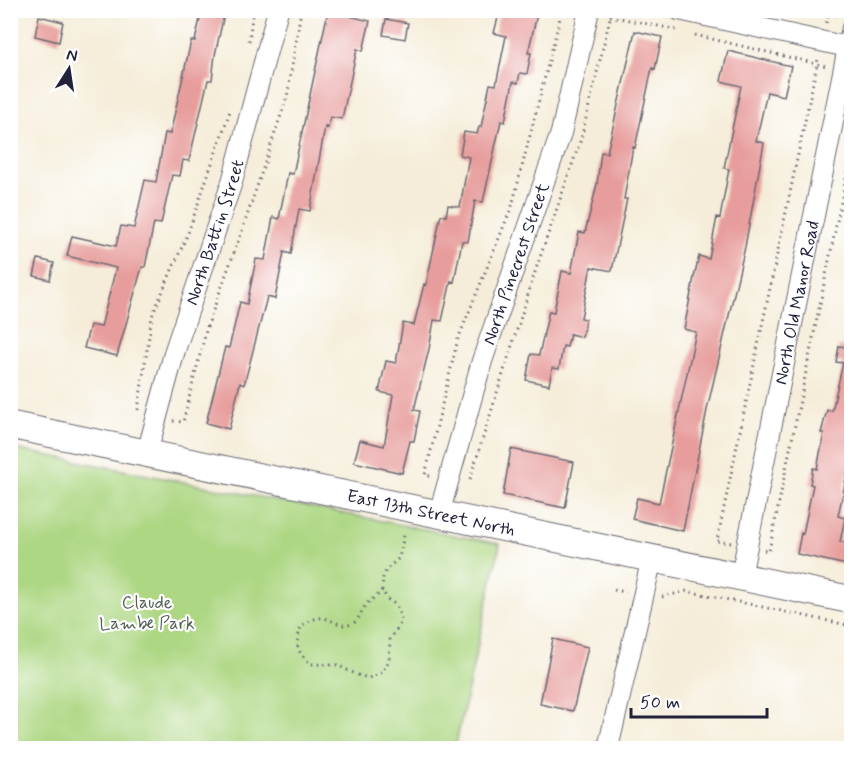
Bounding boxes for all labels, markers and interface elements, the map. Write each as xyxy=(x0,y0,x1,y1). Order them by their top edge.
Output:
north arrow xyxy=(39,39,99,99)
text: N xyxy=(64,44,79,67)
street label: North Battin Street xyxy=(180,157,251,308)
street label: North Pinecrest Street xyxy=(478,179,556,348)
street label: North Old Manor Road xyxy=(769,219,826,387)
street label: East 13th Street North xyxy=(345,484,517,543)
park label: Claude Lambe Park xyxy=(99,591,195,636)
scale bar xyxy=(631,681,768,719)
text: 50 m xyxy=(640,691,680,715)

